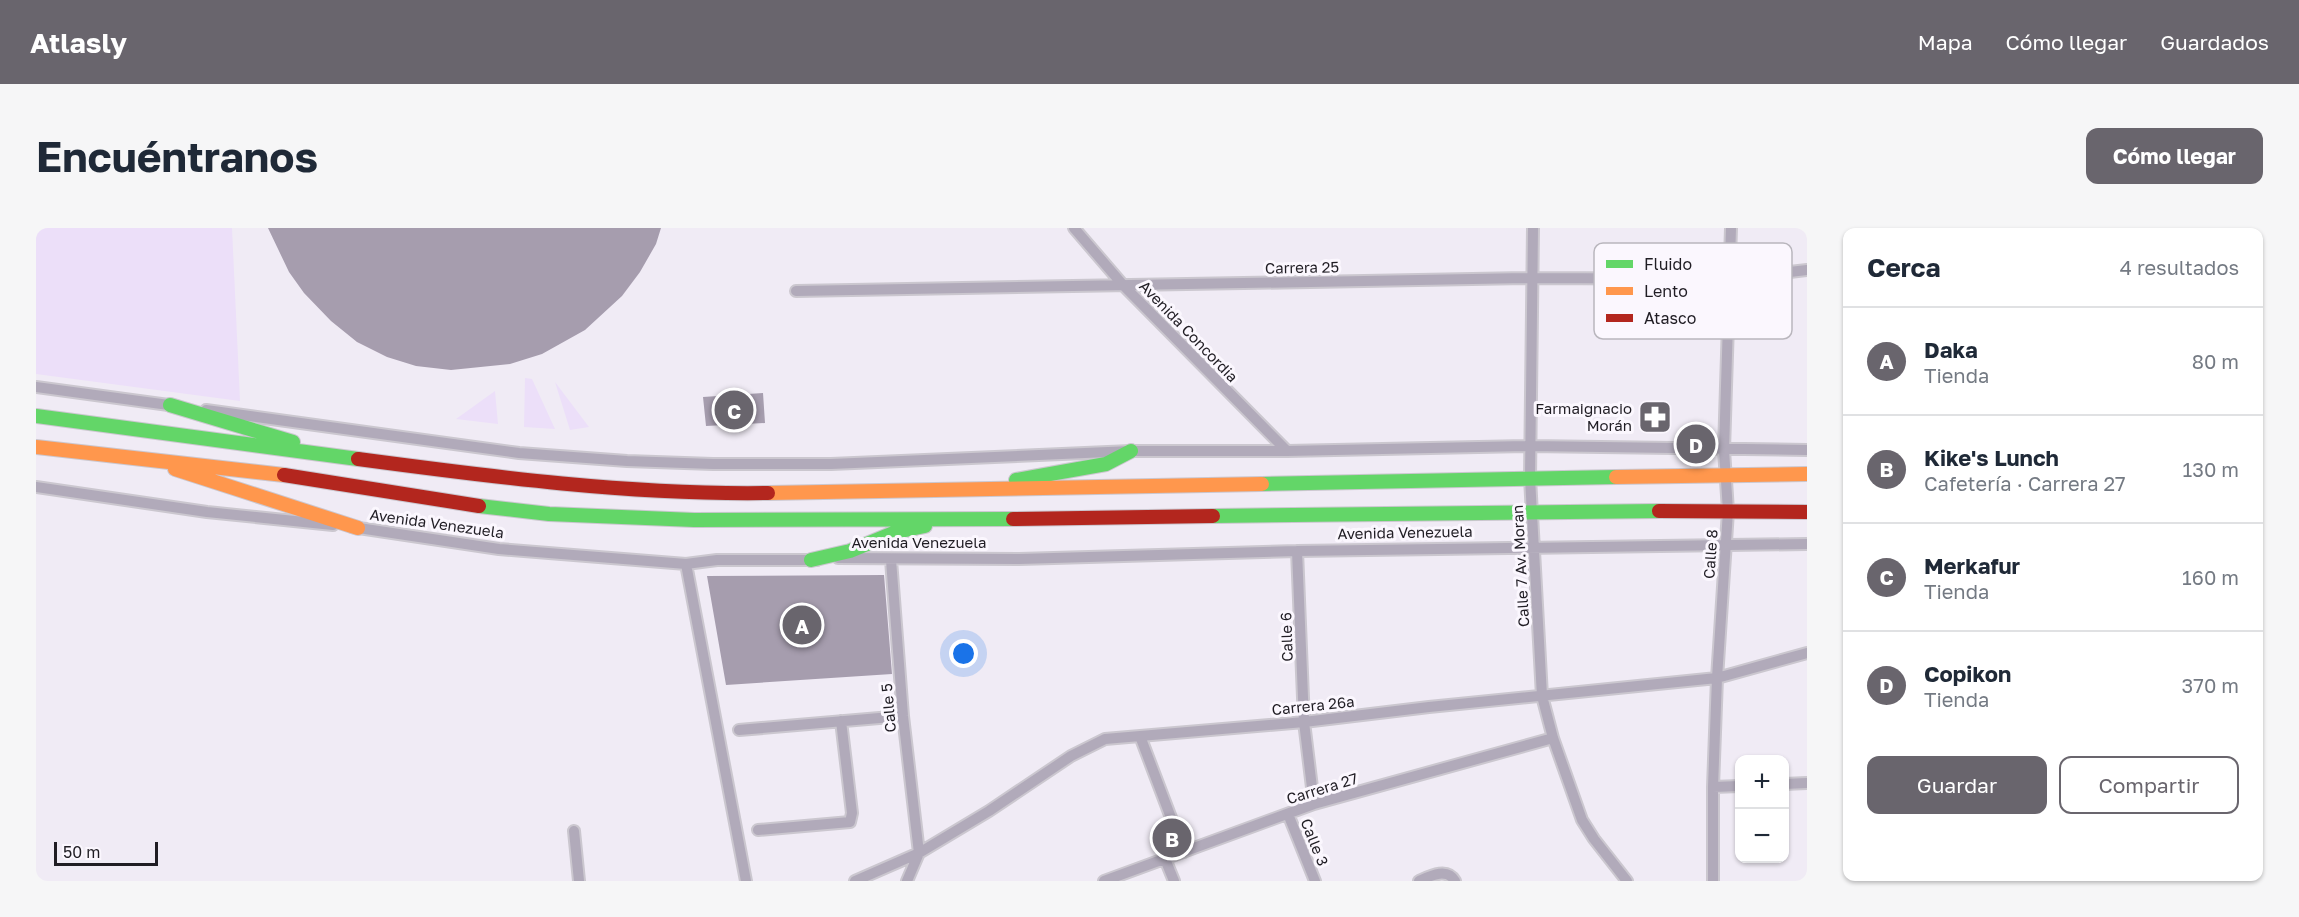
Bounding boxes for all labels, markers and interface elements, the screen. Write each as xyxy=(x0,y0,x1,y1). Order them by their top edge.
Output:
text: Atlasly xyxy=(30,26,127,59)
text: Mapa xyxy=(1918,29,1973,55)
text: Cómo llegar xyxy=(2006,29,2127,55)
text: Guardados xyxy=(2160,29,2269,55)
button: Cómo llegar xyxy=(2086,128,2263,184)
text: Encuéntranos xyxy=(36,131,318,181)
legend xyxy=(1594,243,1792,339)
text: Cerca xyxy=(1867,252,1941,283)
text: Fluido xyxy=(1644,254,1692,274)
text: 4 resultados xyxy=(2120,255,2239,279)
street label: Carrera 25 xyxy=(1265,257,1339,277)
street label: Avenida Concordia xyxy=(1136,277,1242,385)
text: Lento xyxy=(1644,281,1688,301)
text: Atasco xyxy=(1644,308,1696,328)
text: Daka xyxy=(1924,336,1978,363)
text: A xyxy=(1879,349,1894,373)
text: 80 m xyxy=(2192,349,2239,373)
text: Tienda xyxy=(1924,363,1989,387)
pin: C xyxy=(714,388,754,432)
place label: Farmaignacio Morán xyxy=(1535,399,1632,434)
pharmacy icon: Farmaignacio Morán xyxy=(1637,399,1673,435)
pin: D xyxy=(1676,422,1716,466)
text: Kike's Lunch xyxy=(1924,444,2059,471)
text: B xyxy=(1879,457,1894,481)
text: 130 m xyxy=(2183,457,2239,481)
text: Cafetería · Carrera 27 xyxy=(1924,471,2126,495)
street label: Calle 7 Av. Moran xyxy=(1508,504,1532,628)
street label: Avenida Venezuela xyxy=(369,505,505,541)
street label: Avenida Venezuela xyxy=(1337,522,1473,542)
street label: Calle 8 xyxy=(1699,529,1721,579)
street label: Avenida Venezuela xyxy=(851,533,987,551)
text: Merkafur xyxy=(1924,552,2020,579)
text: C xyxy=(1879,565,1894,589)
text: 160 m xyxy=(2182,565,2239,589)
text: Tienda xyxy=(1924,579,1989,603)
pin: A xyxy=(782,602,822,648)
street label: Calle 6 xyxy=(1276,612,1296,662)
your location xyxy=(949,639,978,668)
text: Copikon xyxy=(1924,660,2011,687)
text: D xyxy=(1879,673,1894,697)
text: 370 m xyxy=(2182,673,2239,697)
street label: Calle 5 xyxy=(877,683,899,733)
text: Tienda xyxy=(1924,687,1989,711)
street label: Carrera 26a xyxy=(1271,692,1355,718)
map controls xyxy=(1735,755,1789,863)
button: + xyxy=(1735,755,1789,809)
button: Guardar xyxy=(1867,756,2047,814)
button: Compartir xyxy=(2059,756,2239,814)
street label: Carrera 27 xyxy=(1284,769,1360,807)
button: − xyxy=(1735,809,1789,863)
pin: B xyxy=(1152,816,1192,860)
street label: Calle 3 xyxy=(1297,816,1333,868)
scale bar xyxy=(54,839,158,866)
text: 50 m xyxy=(63,842,100,862)

